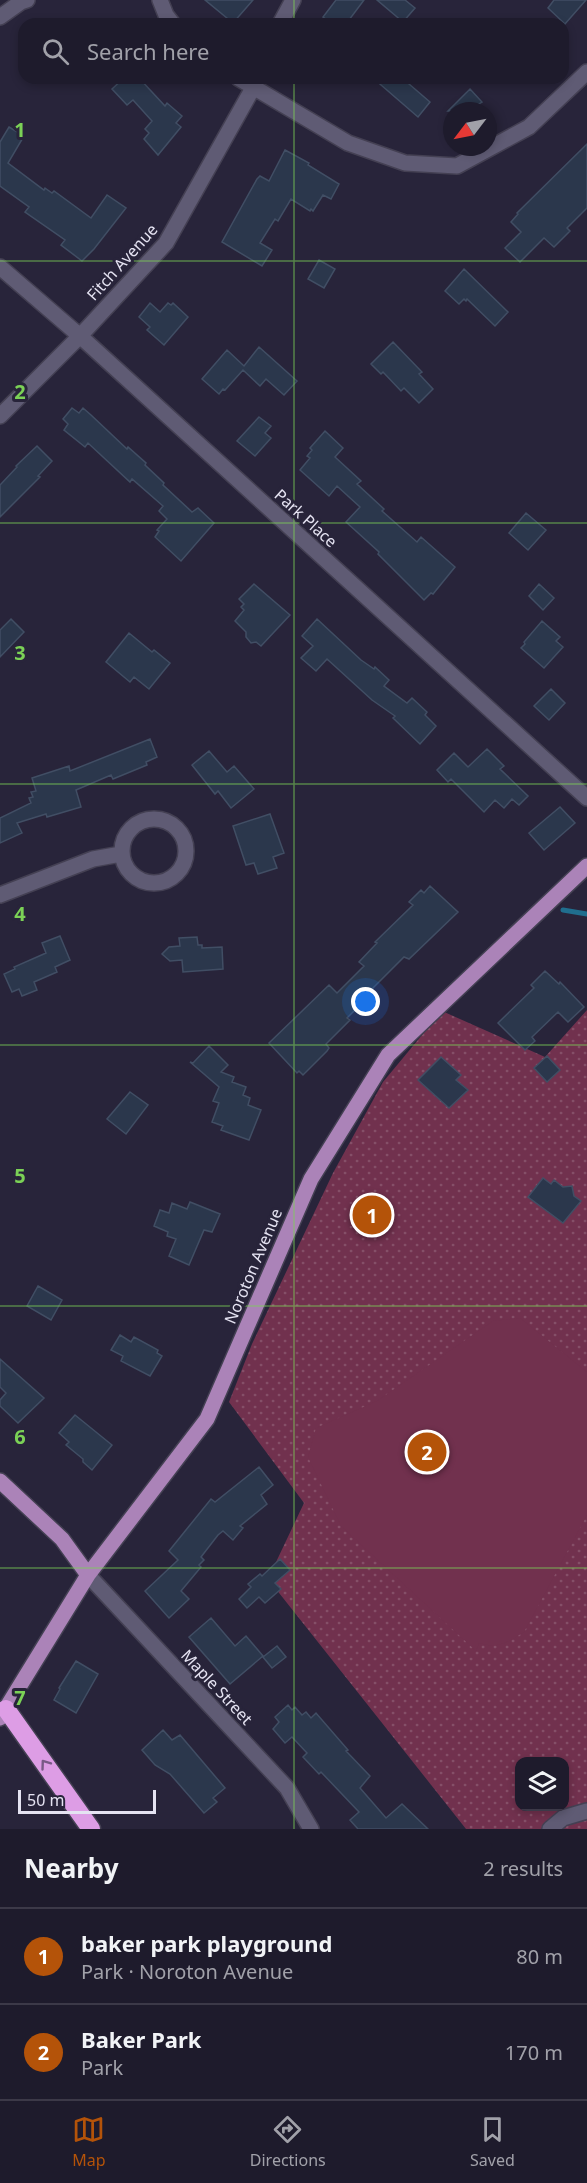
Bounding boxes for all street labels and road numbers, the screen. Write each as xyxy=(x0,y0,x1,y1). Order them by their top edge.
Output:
street label: Fitch Avenue xyxy=(82,219,162,305)
street label: Park Place xyxy=(270,484,342,552)
street label: Noroton Avenue xyxy=(219,1205,287,1327)
street label: Maple Street xyxy=(176,1645,258,1730)

